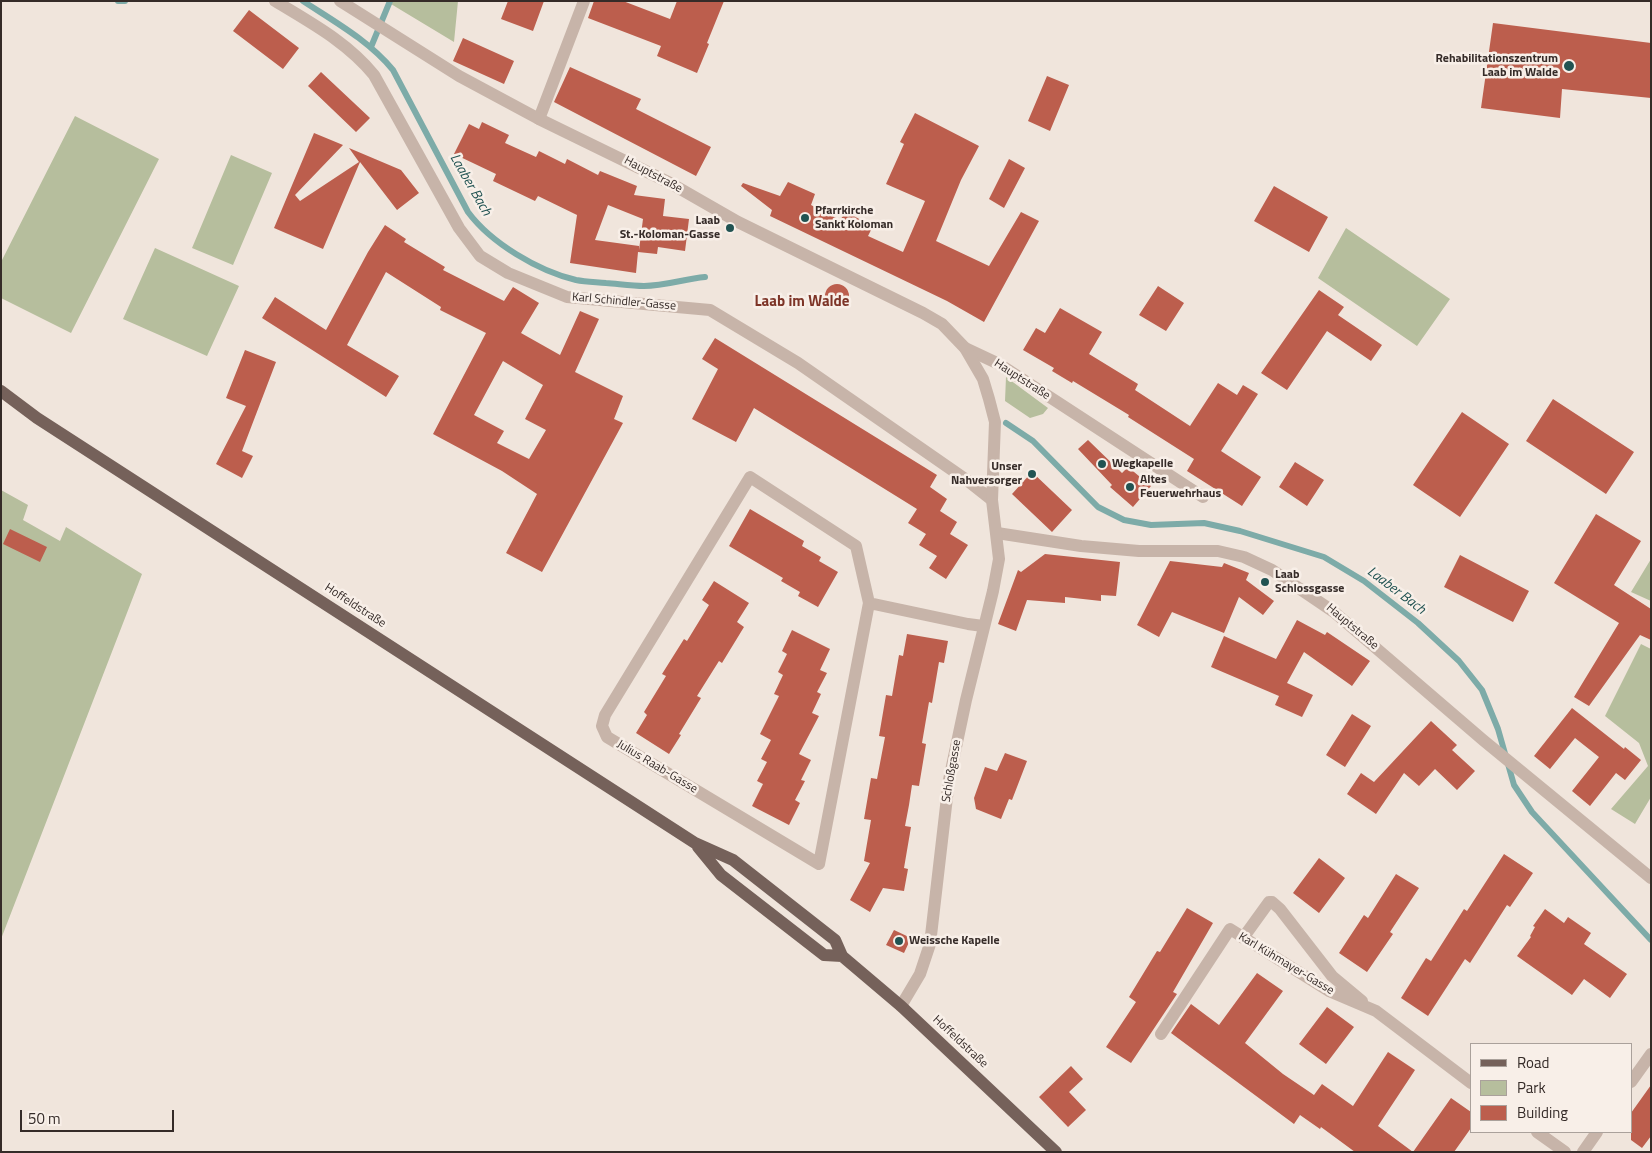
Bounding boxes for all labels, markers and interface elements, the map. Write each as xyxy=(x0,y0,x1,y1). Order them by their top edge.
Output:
place label: Rehabilitationszentrum Laab im Walde xyxy=(1435,52,1558,80)
marker: Rehabilitationszentrum Laab im Walde xyxy=(1562,59,1576,73)
water label: Laaber Bach xyxy=(446,151,494,219)
street label: Hauptstraße xyxy=(621,154,685,196)
place label: Pfarrkirche Sankt Koloman xyxy=(815,204,893,232)
marker: Pfarrkirche Sankt Koloman xyxy=(799,212,811,224)
place label: Laab St.-Koloman-Gasse xyxy=(620,214,720,242)
marker: Laab St.-Koloman-Gasse xyxy=(724,222,736,234)
street label: Karl Schindler-Gasse xyxy=(571,290,677,314)
district label: Laab im Walde xyxy=(755,293,849,311)
street label: Hauptstraße xyxy=(991,357,1053,403)
place label: Wegkapelle xyxy=(1112,457,1173,471)
marker: Wegkapelle xyxy=(1096,458,1108,470)
place label: Unser Nahversorger xyxy=(951,460,1022,488)
marker: Unser Nahversorger xyxy=(1026,468,1038,480)
place label: Altes Feuerwehrhaus xyxy=(1140,473,1221,501)
marker: Altes Feuerwehrhaus xyxy=(1124,481,1136,493)
water label: Laaber Bach xyxy=(1364,564,1428,618)
place label: Laab Schlossgasse xyxy=(1275,568,1344,596)
marker: Laab Schlossgasse xyxy=(1259,576,1271,588)
street label: Hoffeldstraße xyxy=(322,581,388,631)
street label: Hauptstraße xyxy=(1323,601,1381,653)
street label: Julius Raab-Gasse xyxy=(614,737,700,797)
street label: Schloßgasse xyxy=(939,738,965,804)
street label: Karl Kühmayer-Gasse xyxy=(1236,930,1336,998)
place label: Weissche Kapelle xyxy=(909,934,1000,948)
marker: Weissche Kapelle xyxy=(893,935,905,947)
street label: Hoffeldstraße xyxy=(929,1013,991,1071)
legend xyxy=(1470,1043,1632,1133)
text: Road xyxy=(1517,1051,1549,1074)
text: Park xyxy=(1517,1076,1546,1099)
scale bar xyxy=(22,1100,176,1132)
text: Building xyxy=(1517,1101,1568,1124)
text: 50 m xyxy=(28,1107,61,1130)

